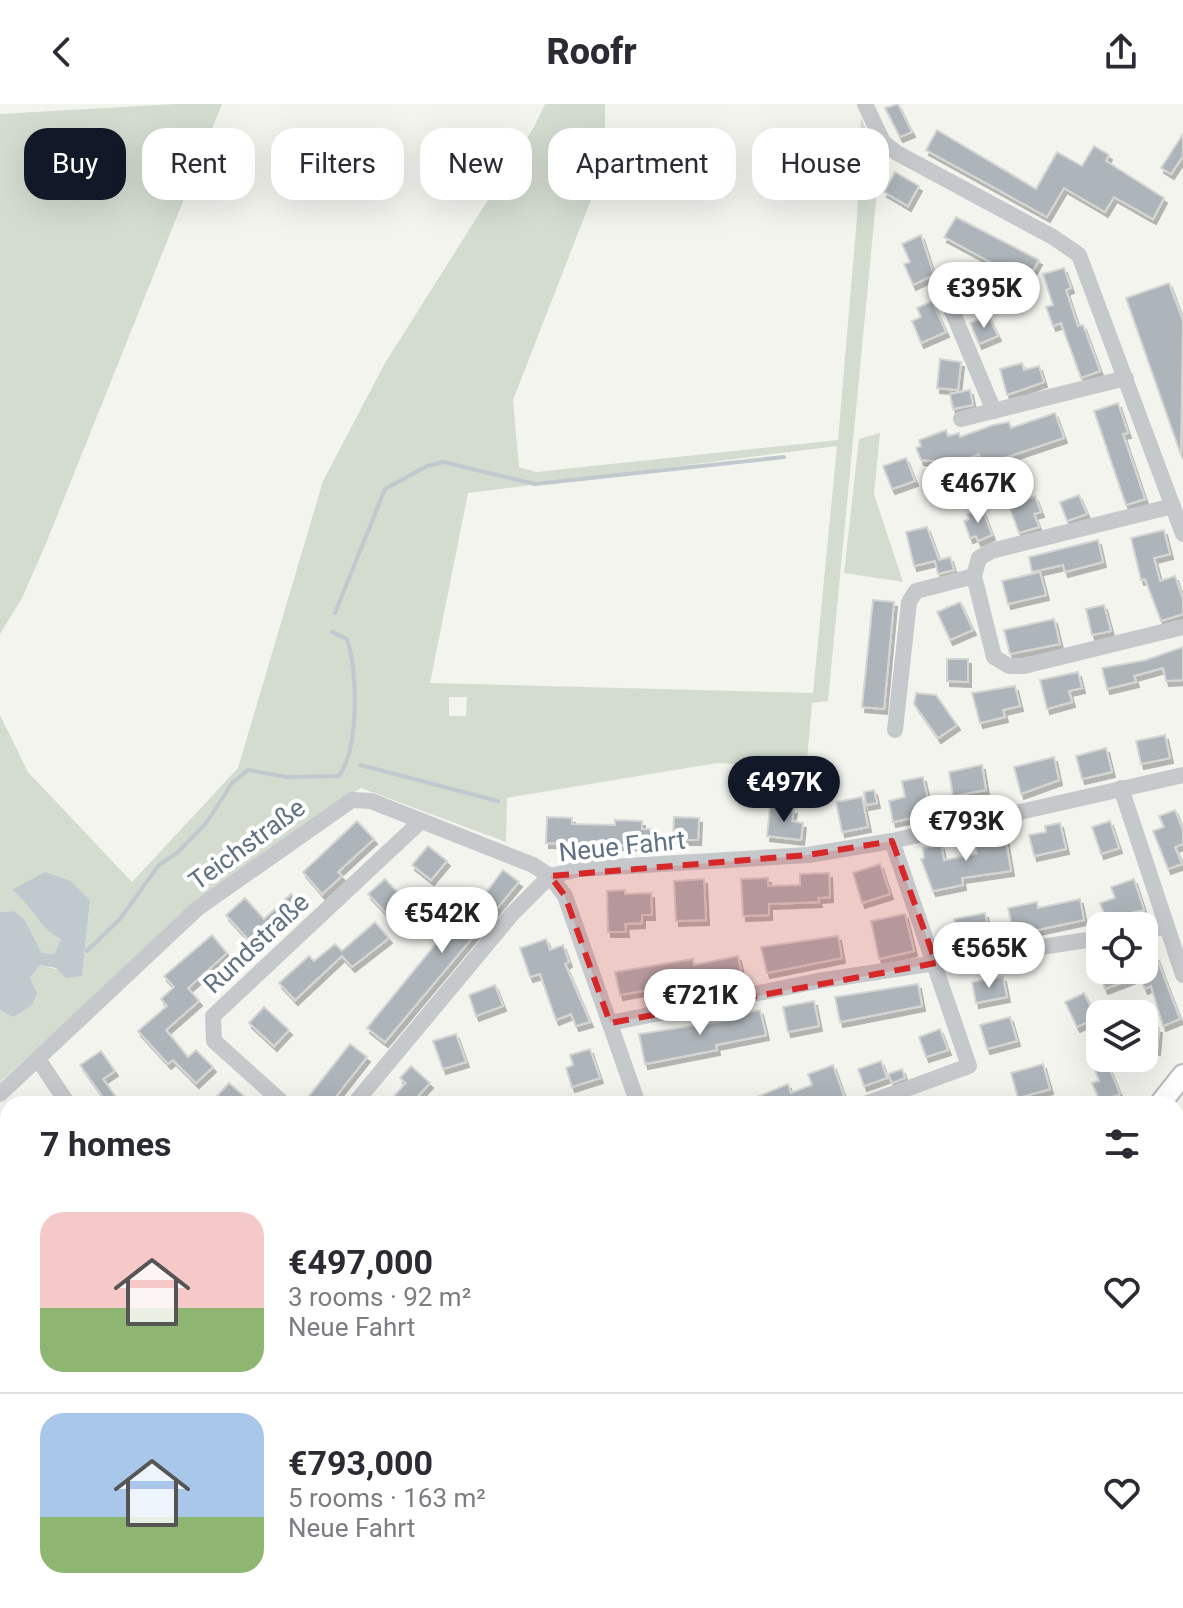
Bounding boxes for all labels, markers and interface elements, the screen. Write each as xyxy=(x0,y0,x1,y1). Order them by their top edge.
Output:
icon: back xyxy=(40,30,84,74)
icon: share xyxy=(1099,30,1143,74)
text: Roofr xyxy=(546,31,637,73)
chip: Buy xyxy=(24,128,126,200)
chip: Rent xyxy=(142,128,255,200)
chip: Filters xyxy=(271,128,404,200)
chip: New xyxy=(420,128,532,200)
chip: Apartment xyxy=(548,128,736,200)
chip: House xyxy=(752,128,889,200)
pin: €395K xyxy=(928,262,1040,330)
text: €395K xyxy=(946,273,1022,303)
pin: €467K xyxy=(922,457,1034,525)
text: €467K xyxy=(940,468,1016,498)
pin: €497K xyxy=(728,756,840,824)
text: €497K xyxy=(746,767,822,797)
street label: Teichstraße xyxy=(183,792,311,896)
pin: €793K xyxy=(910,795,1022,863)
text: €793K xyxy=(928,806,1004,836)
street label: Neue Fahrt xyxy=(557,824,687,868)
street label: Rundstraße xyxy=(197,887,315,999)
pin: €542K xyxy=(386,887,498,955)
text: €542K xyxy=(404,898,480,928)
map controls xyxy=(1086,912,1158,1072)
button: locate xyxy=(1086,912,1158,984)
pin: €565K xyxy=(933,922,1045,990)
text: €565K xyxy=(951,933,1027,963)
pin: €721K xyxy=(644,969,756,1037)
text: €721K xyxy=(662,980,738,1010)
button: layers xyxy=(1086,1000,1158,1072)
icon: filters xyxy=(1100,1122,1144,1166)
text: 7 homes xyxy=(40,1124,171,1164)
text: €497,000 xyxy=(288,1242,433,1282)
icon: home xyxy=(104,1244,200,1340)
icon: heart xyxy=(1100,1270,1144,1314)
text: 3 rooms · 92 m² xyxy=(288,1282,471,1312)
text: Neue Fahrt xyxy=(288,1312,415,1342)
text: €793,000 xyxy=(288,1443,433,1483)
icon: home xyxy=(104,1445,200,1541)
icon: heart xyxy=(1100,1471,1144,1515)
text: 5 rooms · 163 m² xyxy=(288,1483,486,1513)
text: Neue Fahrt xyxy=(288,1513,415,1543)

